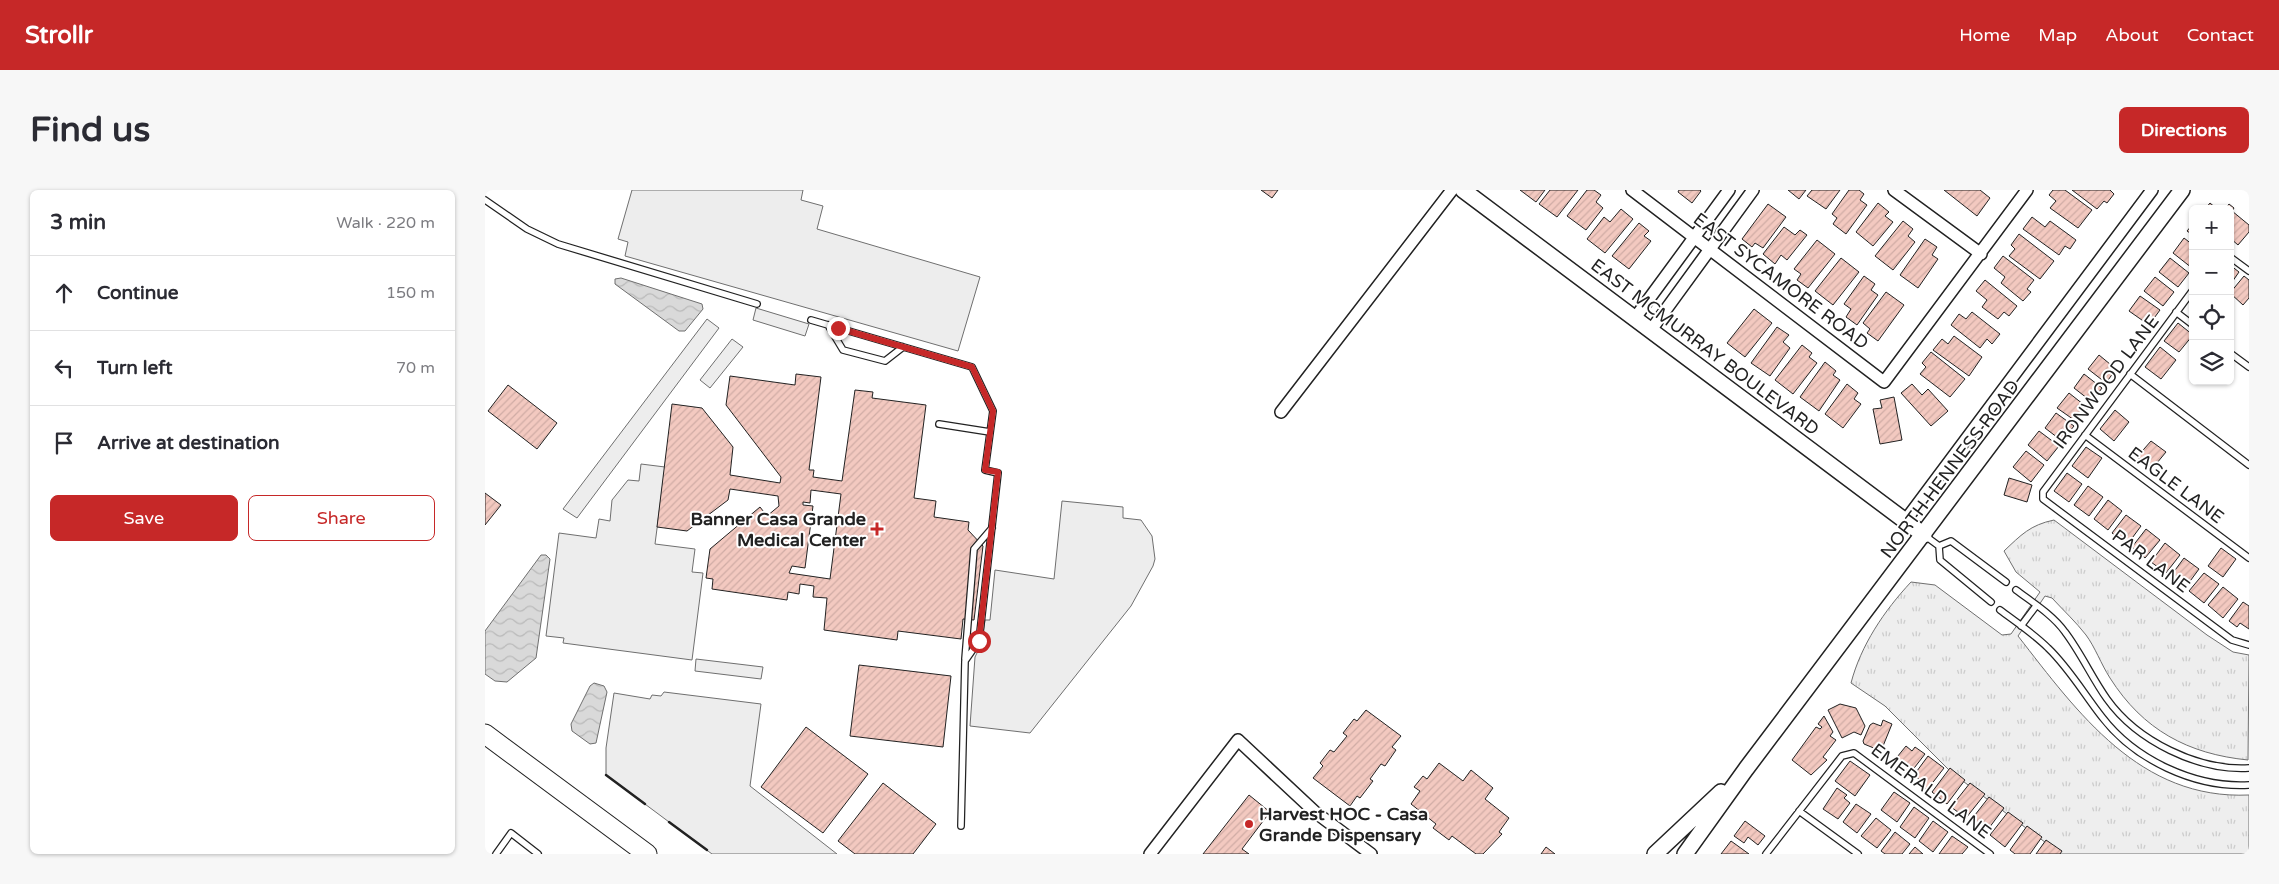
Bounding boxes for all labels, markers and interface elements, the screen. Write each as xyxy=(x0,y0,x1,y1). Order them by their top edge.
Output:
text: Strollr xyxy=(25,21,93,50)
text: Home xyxy=(1959,24,2010,46)
text: Map xyxy=(2038,24,2077,46)
text: About xyxy=(2105,24,2159,46)
text: Contact xyxy=(2187,24,2254,46)
button: Directions xyxy=(2119,107,2249,153)
text: Find us xyxy=(30,109,150,151)
map controls xyxy=(2189,205,2234,385)
button: + xyxy=(2189,205,2234,250)
street label: EAST SYCAMORE ROAD xyxy=(1689,208,1873,354)
text: 3 min xyxy=(50,210,106,235)
text: Walk · 220 m xyxy=(336,213,435,233)
button: − xyxy=(2189,250,2234,295)
street label: EAST MCMURRAY BOULEVARD xyxy=(1587,254,1823,440)
icon: ahead xyxy=(50,279,78,307)
text: Continue xyxy=(97,282,179,304)
text: 150 m xyxy=(386,283,435,303)
button: locate xyxy=(2189,295,2234,340)
street label: IRONWOOD LANE xyxy=(2048,311,2164,453)
route end xyxy=(827,317,850,340)
button: layers xyxy=(2189,340,2234,385)
icon: left xyxy=(50,354,78,382)
text: Turn left xyxy=(97,357,173,379)
text: 70 m xyxy=(396,358,435,378)
street label: NORTH HENNESS ROAD xyxy=(1876,376,2024,562)
icon: arrive xyxy=(50,429,78,457)
text: Arrive at destination xyxy=(97,432,280,454)
street label: EAGLE LANE xyxy=(2124,442,2228,528)
button: Save xyxy=(50,495,238,541)
button: Share xyxy=(248,495,435,541)
place label: Banner Casa Grande Medical Center xyxy=(691,508,867,551)
marker: Banner Casa Grande Medical Center xyxy=(870,522,884,536)
street label: PAR LANE xyxy=(2108,525,2194,597)
route start xyxy=(968,630,991,653)
street label: EMERALD LANE xyxy=(1867,739,1995,843)
place label: Harvest HOC - Casa Grande Dispensary xyxy=(1259,803,1428,846)
marker: Harvest HOC - Casa Grande Dispensary xyxy=(1243,818,1255,830)

